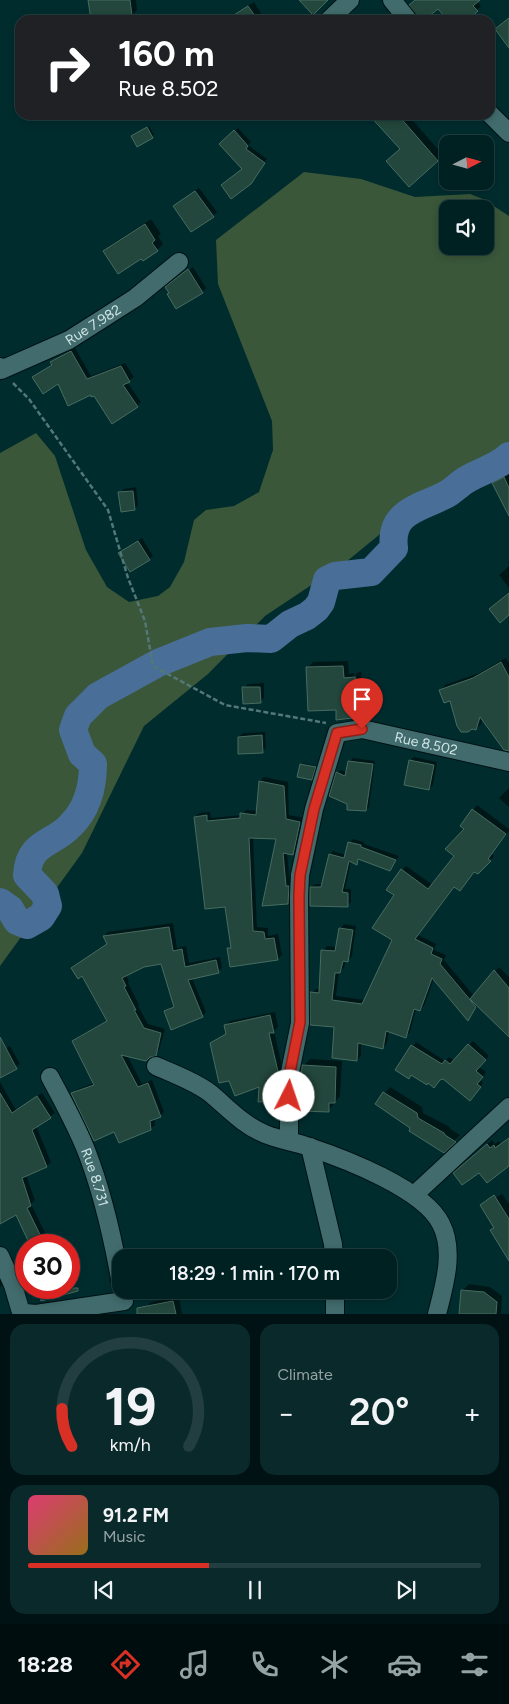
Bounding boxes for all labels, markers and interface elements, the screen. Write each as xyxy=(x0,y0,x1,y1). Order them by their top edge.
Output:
text: 160 m xyxy=(118,33,215,75)
icon: right xyxy=(35,35,100,100)
text: Rue 8.502 xyxy=(118,75,219,102)
north arrow xyxy=(439,135,494,190)
map controls xyxy=(439,135,494,255)
button: sound xyxy=(439,200,494,255)
street label: Rue 7.982 xyxy=(62,301,124,349)
pin xyxy=(341,678,383,729)
icon: arrive xyxy=(348,685,376,713)
street label: Rue 8.502 xyxy=(393,729,459,759)
position arrow xyxy=(262,1069,314,1121)
street label: Rue 8.731 xyxy=(77,1146,112,1208)
speed limit sign: 30 xyxy=(15,1234,80,1299)
text: 18:29 · 1 min · 170 m xyxy=(169,1262,340,1285)
text: Climate xyxy=(278,1365,333,1384)
text: 19 xyxy=(104,1376,156,1438)
text: 20° xyxy=(349,1389,409,1435)
text: − xyxy=(278,1396,295,1430)
text: + xyxy=(464,1396,481,1430)
text: km/h xyxy=(109,1434,150,1455)
text: 91.2 FM xyxy=(103,1504,169,1527)
text: Music xyxy=(103,1527,145,1546)
icon: previous xyxy=(90,1576,118,1604)
icon: pause xyxy=(241,1576,269,1604)
icon: next xyxy=(392,1576,420,1604)
icon: directions xyxy=(108,1647,143,1682)
icon: music xyxy=(177,1647,212,1682)
icon: phone xyxy=(247,1647,282,1682)
icon: climate xyxy=(317,1647,352,1682)
icon: car xyxy=(387,1647,422,1682)
icon: filters xyxy=(457,1647,492,1682)
text: 18:28 xyxy=(17,1651,73,1678)

